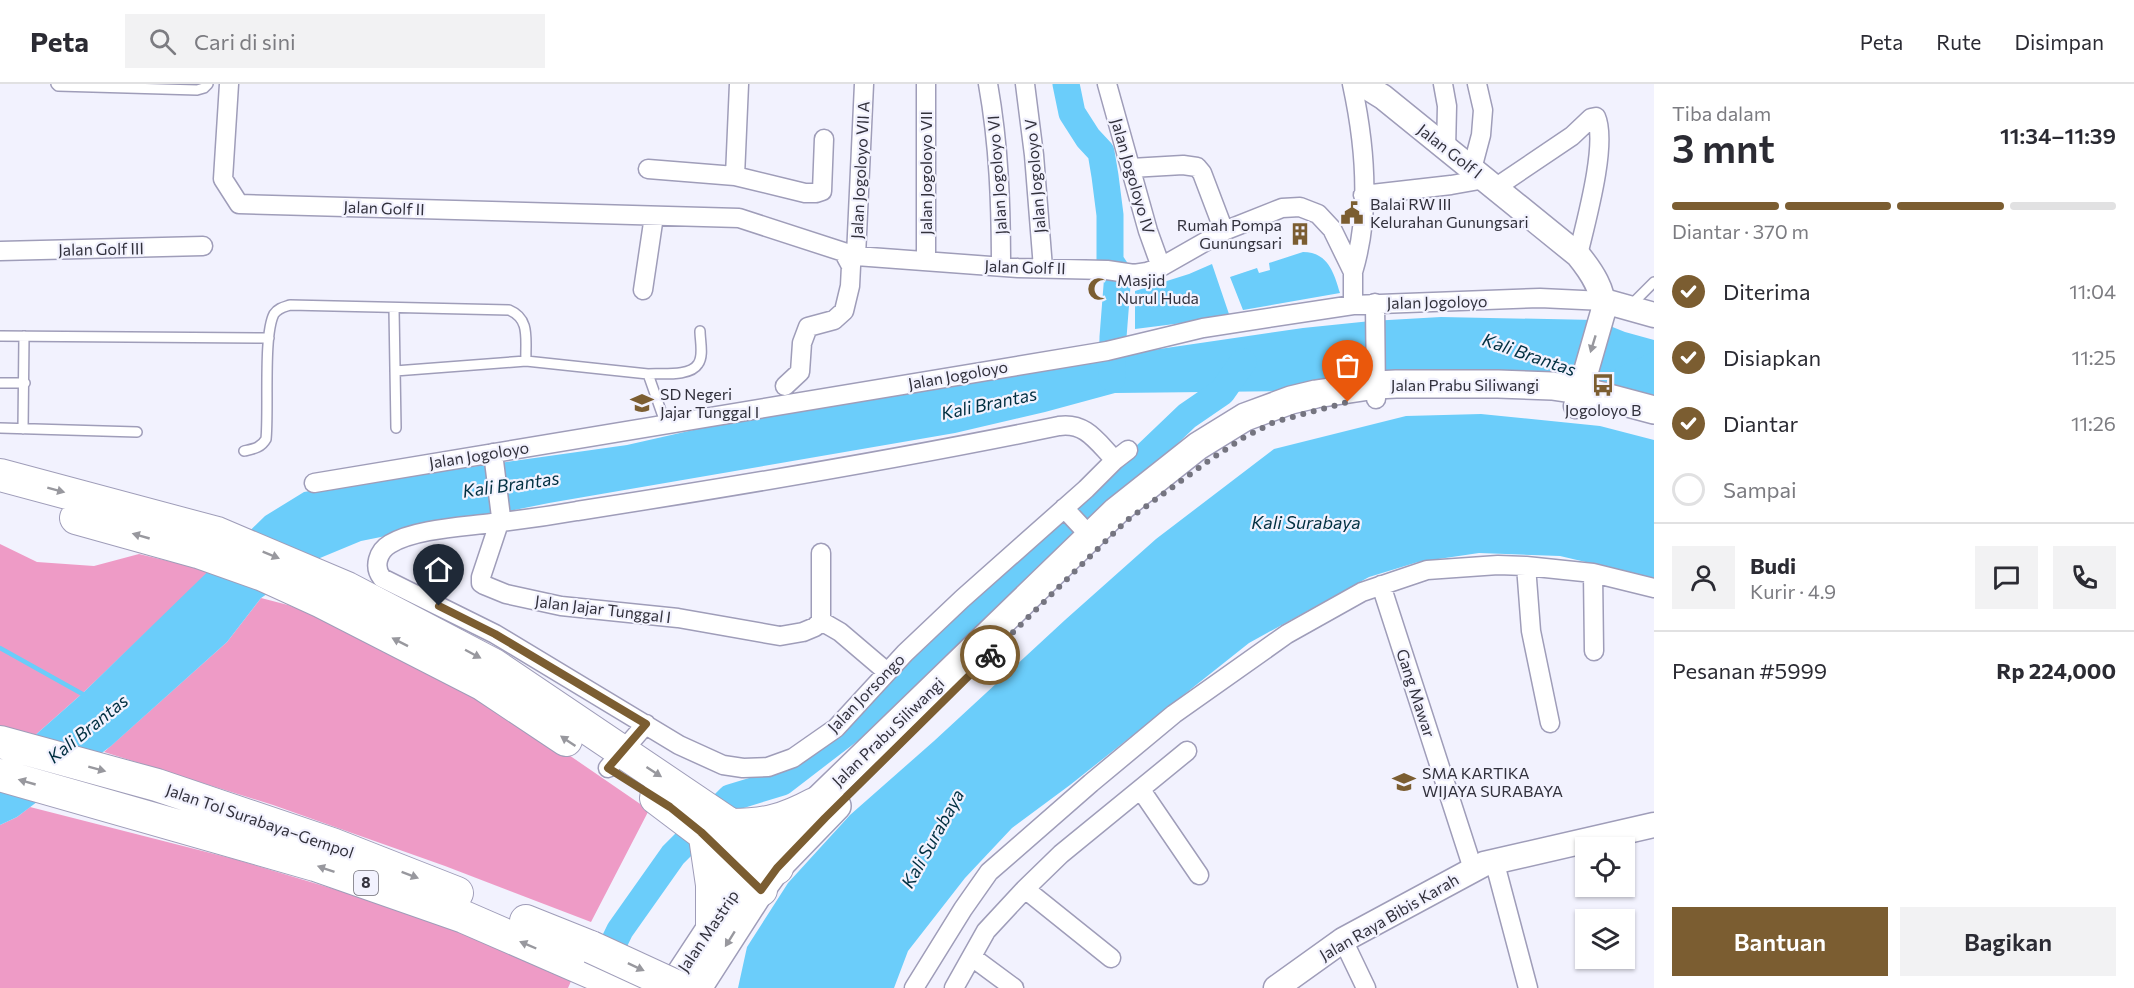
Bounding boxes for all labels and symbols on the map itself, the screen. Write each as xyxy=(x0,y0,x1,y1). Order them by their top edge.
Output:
street label: Jalan Jogoloyo VII A xyxy=(846,101,873,239)
street label: Jalan Jogoloyo VII xyxy=(916,111,935,235)
street label: Jalan Jogoloyo VI xyxy=(983,115,1010,235)
street label: Jalan Jogoloyo IV xyxy=(1108,116,1159,236)
street label: Jalan Jogoloyo V xyxy=(1020,118,1049,234)
street label: Jalan Golf I xyxy=(1414,119,1486,182)
place label: Balai RW III Kelurahan Gunungsari xyxy=(1370,194,1529,231)
street label: Jalan Golf II xyxy=(343,197,425,218)
public building icon: Balai RW III Kelurahan Gunungsari xyxy=(1339,200,1365,226)
place label: Rumah Pompa Gunungsari xyxy=(1177,215,1282,252)
building icon: Rumah Pompa Gunungsari xyxy=(1287,221,1313,247)
street label: Jalan Golf III xyxy=(58,238,144,259)
street label: Jalan Golf II xyxy=(984,256,1066,277)
place label: Masjid Nurul Huda xyxy=(1117,270,1199,307)
mosque icon: Masjid Nurul Huda xyxy=(1086,276,1112,302)
street label: Jalan Jogoloyo xyxy=(1386,291,1488,312)
water label: Kali Brantas xyxy=(1480,328,1579,380)
one-way arrow xyxy=(1588,335,1597,353)
pin xyxy=(1322,340,1373,402)
street label: Jalan Jogoloyo xyxy=(907,356,1009,393)
bus stop icon: Jogoloyo B xyxy=(1590,372,1616,398)
street label: Jalan Prabu Siliwangi xyxy=(1391,375,1539,394)
water label: Kali Brantas xyxy=(939,382,1039,424)
place label: SD Negeri Jajar Tunggal I xyxy=(660,384,759,421)
school or university icon: SD Negeri Jajar Tunggal I xyxy=(629,390,655,416)
place label: Jogoloyo B xyxy=(1565,400,1641,419)
street label: Jalan Jogoloyo xyxy=(428,437,530,472)
water label: Kali Brantas xyxy=(461,466,561,502)
one-way arrow xyxy=(47,486,66,496)
water label: Kali Surabaya xyxy=(1251,511,1361,533)
one-way arrow xyxy=(132,531,150,540)
pin xyxy=(413,544,464,606)
one-way arrow xyxy=(262,551,280,560)
street label: Jalan Jajar Tunggal I xyxy=(534,591,672,626)
courier xyxy=(960,625,1020,685)
one-way arrow xyxy=(392,637,409,647)
street label: Gang Mawar xyxy=(1393,646,1440,740)
one-way arrow xyxy=(465,649,482,659)
street label: Jalan Jorsongo xyxy=(823,649,908,736)
street label: Jalan Prabu Siliwangi xyxy=(828,673,948,790)
water label: Kali Brantas xyxy=(43,689,132,767)
one-way arrow xyxy=(560,736,576,747)
place label: SMA KARTIKA WIJAYA SURABAYA xyxy=(1422,763,1563,800)
one-way arrow xyxy=(88,764,106,774)
one-way arrow xyxy=(645,766,661,778)
school or university icon: SMA KARTIKA WIJAYA SURABAYA xyxy=(1391,769,1417,795)
one-way arrow xyxy=(17,777,35,786)
street label: Jalan Tol Surabaya–Gempol xyxy=(164,779,356,862)
water label: Kali Surabaya xyxy=(896,785,968,892)
one-way arrow xyxy=(317,864,335,873)
street label: Jalan Raya Bibis Karah xyxy=(1316,869,1462,964)
one-way arrow xyxy=(401,870,419,880)
road number: 8 xyxy=(354,871,378,895)
street label: Jalan Mastrip xyxy=(673,886,742,975)
one-way arrow xyxy=(724,931,735,947)
one-way arrow xyxy=(519,940,537,949)
one-way arrow xyxy=(627,963,644,972)

